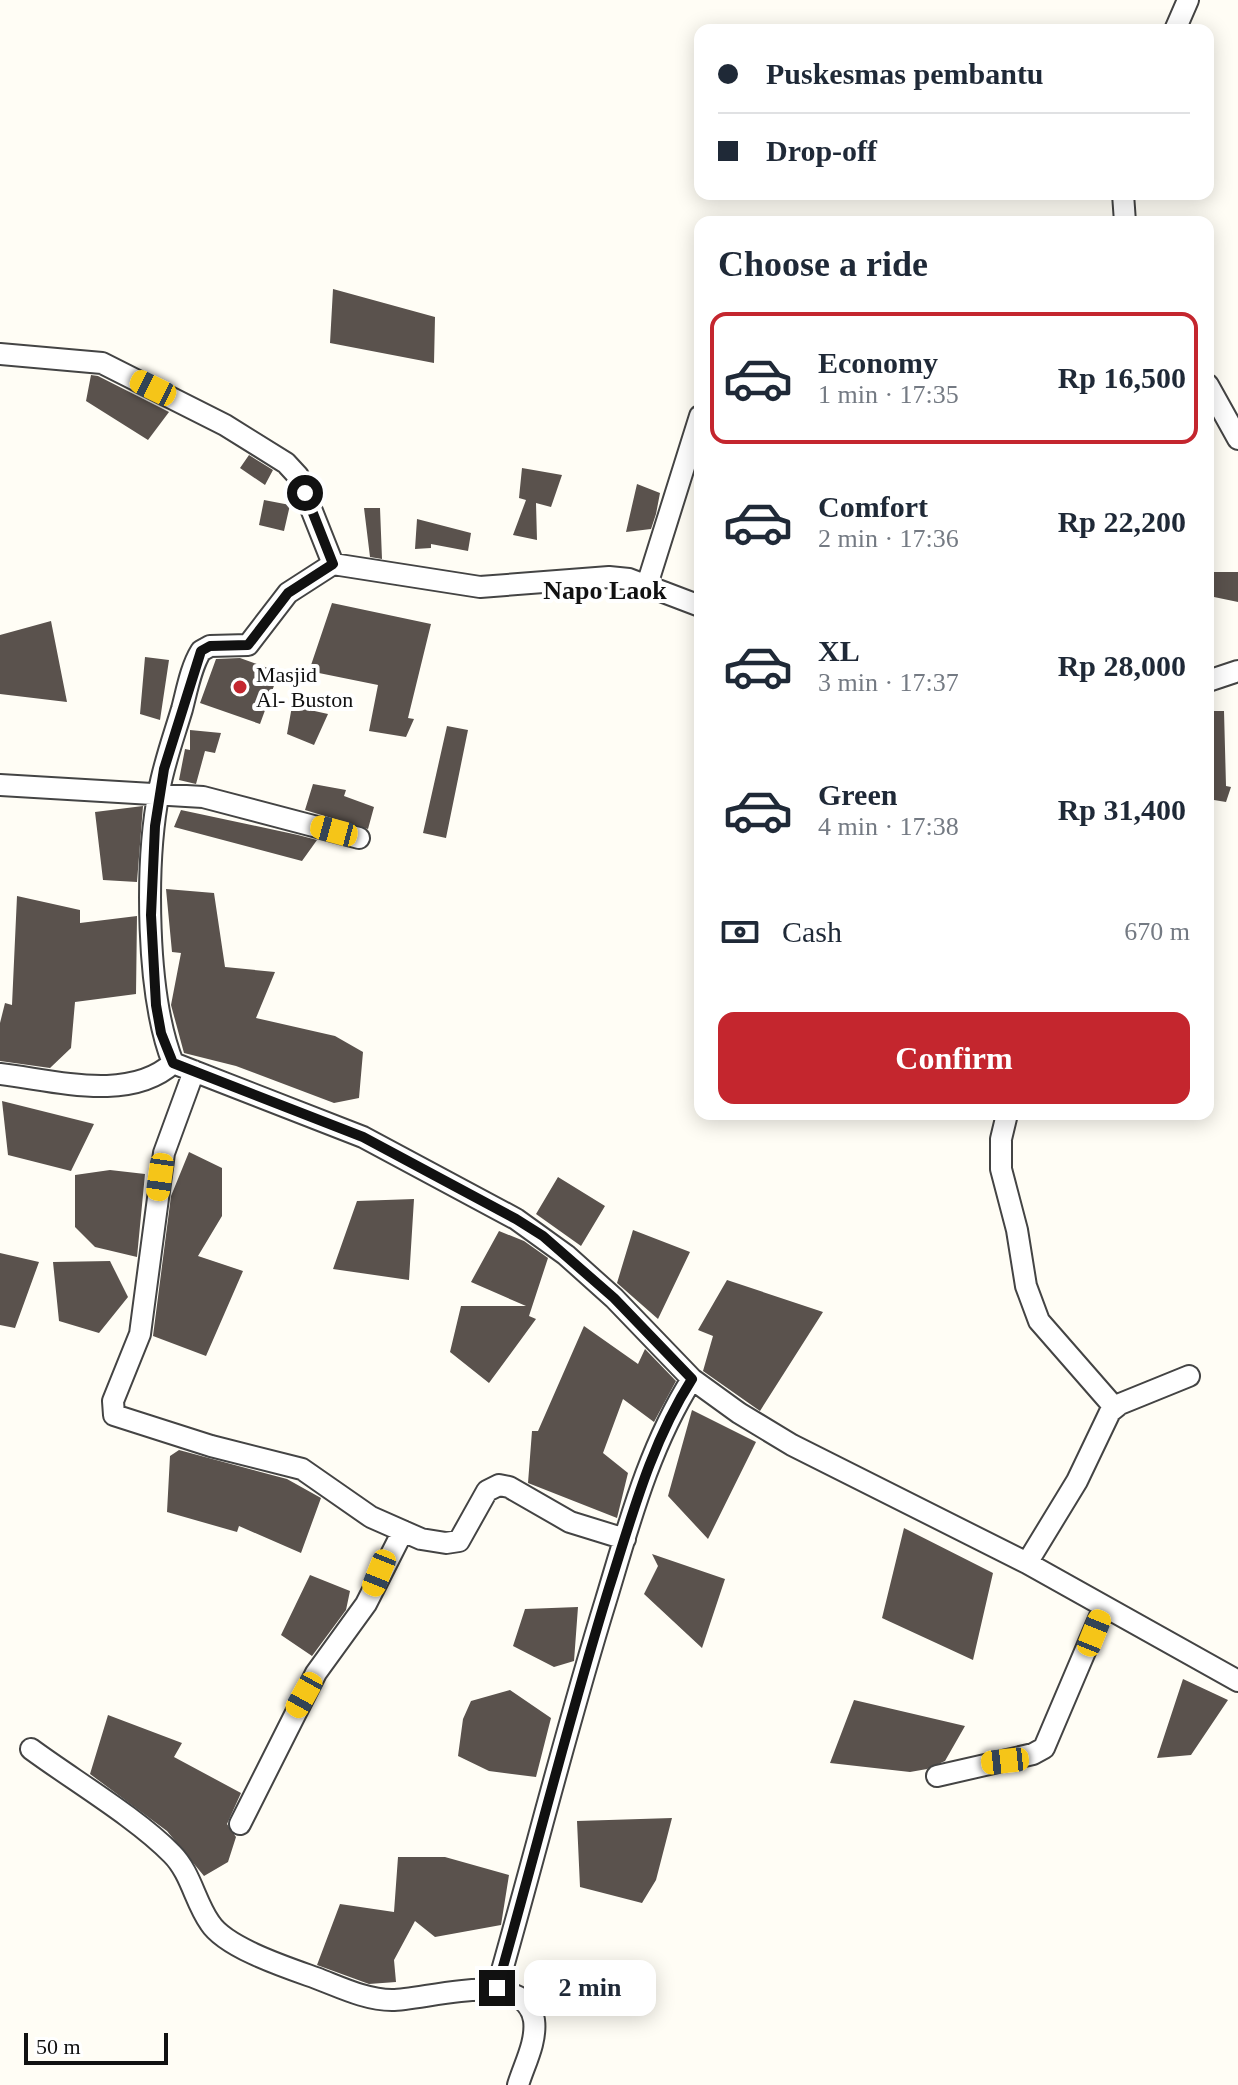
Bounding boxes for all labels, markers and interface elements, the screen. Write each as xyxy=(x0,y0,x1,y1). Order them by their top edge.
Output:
text: Puskesmas pembantu xyxy=(766,57,1044,90)
text: Drop-off xyxy=(766,134,877,167)
text: Choose a ride xyxy=(718,244,928,284)
icon: car xyxy=(722,342,794,414)
text: Economy xyxy=(818,346,938,379)
text: Rp 16,500 xyxy=(1058,361,1186,394)
car xyxy=(126,367,180,409)
text: 1 min · 17:35 xyxy=(818,380,959,409)
route start xyxy=(287,475,323,511)
icon: car xyxy=(722,486,794,558)
text: Comfort xyxy=(818,490,928,523)
text: Rp 22,200 xyxy=(1058,505,1186,538)
text: 2 min · 17:36 xyxy=(818,524,959,553)
district label: Napo Laok xyxy=(543,576,667,605)
icon: car xyxy=(722,630,794,702)
text: XL xyxy=(818,634,860,667)
text: Rp 28,000 xyxy=(1058,649,1186,682)
place label: Masjid Al- Buston xyxy=(256,662,353,712)
text: 3 min · 17:37 xyxy=(818,668,959,697)
marker: Masjid Al- Buston xyxy=(231,678,249,696)
icon: car xyxy=(722,774,794,846)
text: Green xyxy=(818,778,897,811)
text: Rp 31,400 xyxy=(1058,793,1186,826)
text: 4 min · 17:38 xyxy=(818,812,959,841)
car xyxy=(308,813,360,849)
icon: cash xyxy=(718,910,762,954)
text: Cash xyxy=(782,915,842,948)
text: 670 m xyxy=(1124,917,1190,946)
button: Confirm xyxy=(718,1012,1190,1104)
car xyxy=(145,1152,175,1202)
car xyxy=(359,1546,399,1600)
car xyxy=(1074,1606,1114,1660)
car xyxy=(282,1668,326,1722)
car xyxy=(980,1747,1030,1775)
callout: 2 min xyxy=(525,1960,657,2016)
route end xyxy=(479,1970,515,2006)
text: 2 min xyxy=(559,1973,621,2002)
scale bar xyxy=(24,2029,168,2065)
text: 50 m xyxy=(36,2034,81,2059)

